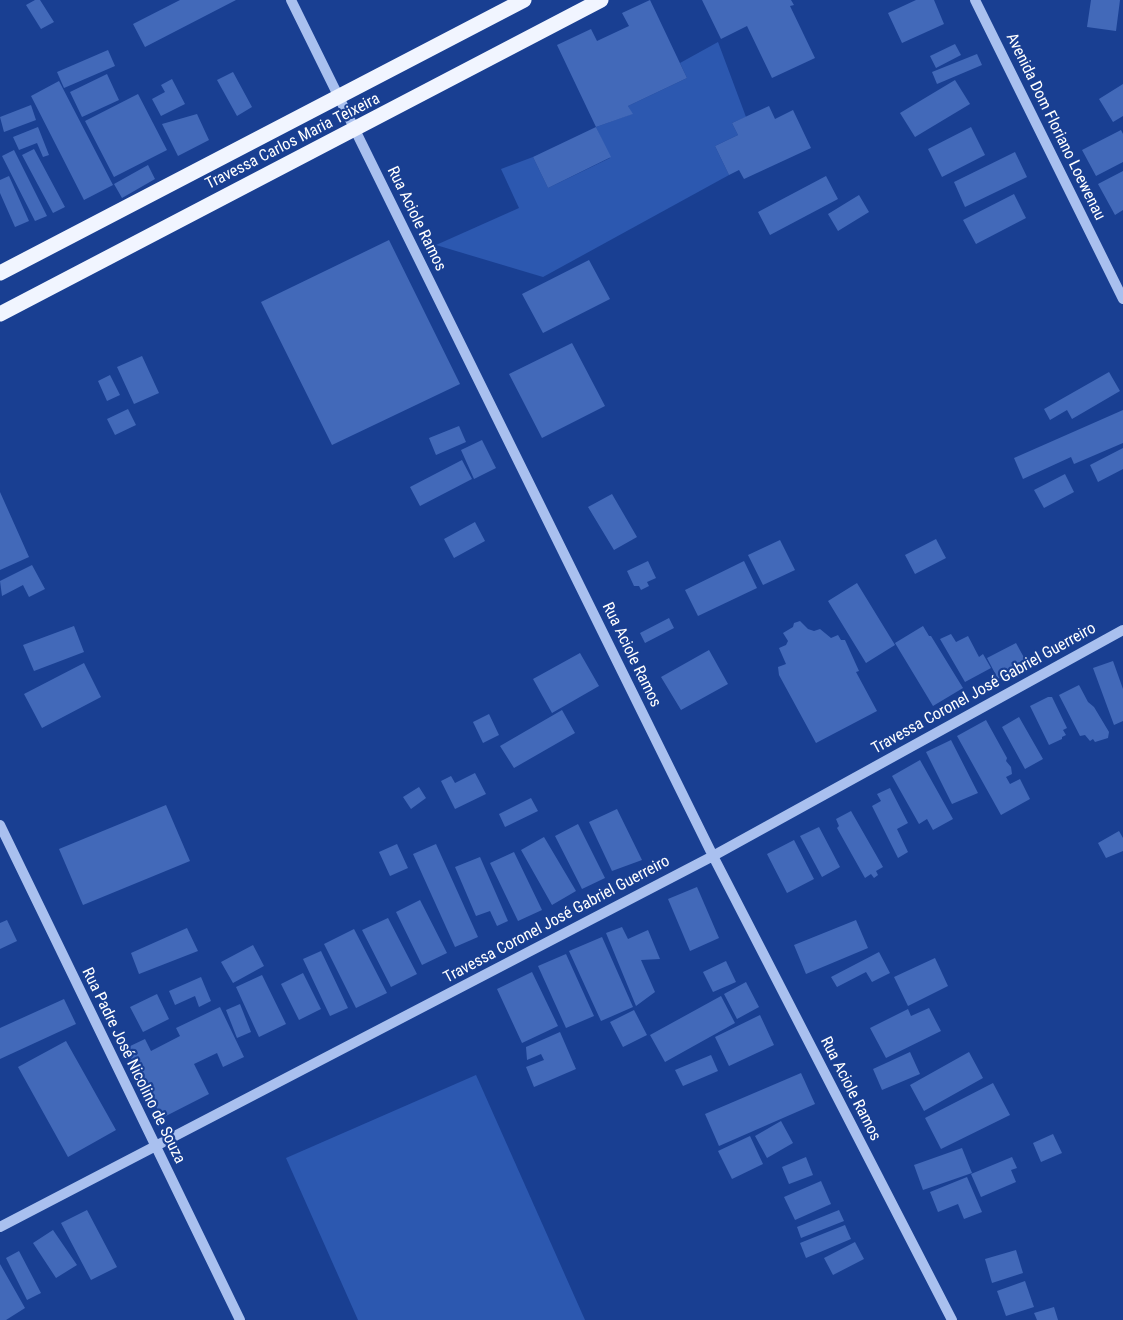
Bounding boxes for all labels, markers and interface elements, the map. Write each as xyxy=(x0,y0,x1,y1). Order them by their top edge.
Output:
street label: Avenida Dom Floriano Loewenau xyxy=(1001,30,1109,224)
street label: Travessa Carlos Maria Teixeira xyxy=(203,90,383,194)
street label: Rua Aciole Ramos xyxy=(382,163,450,275)
street label: Rua Aciole Ramos xyxy=(597,599,665,711)
street label: Travessa Coronel José Gabriel Guerreiro xyxy=(869,619,1099,759)
street label: Travessa Coronel José Gabriel Guerreiro xyxy=(441,852,673,988)
street label: Rua Padre José Nicolino de Souza xyxy=(77,965,189,1167)
street label: Rua Aciole Ramos xyxy=(816,1034,884,1144)

